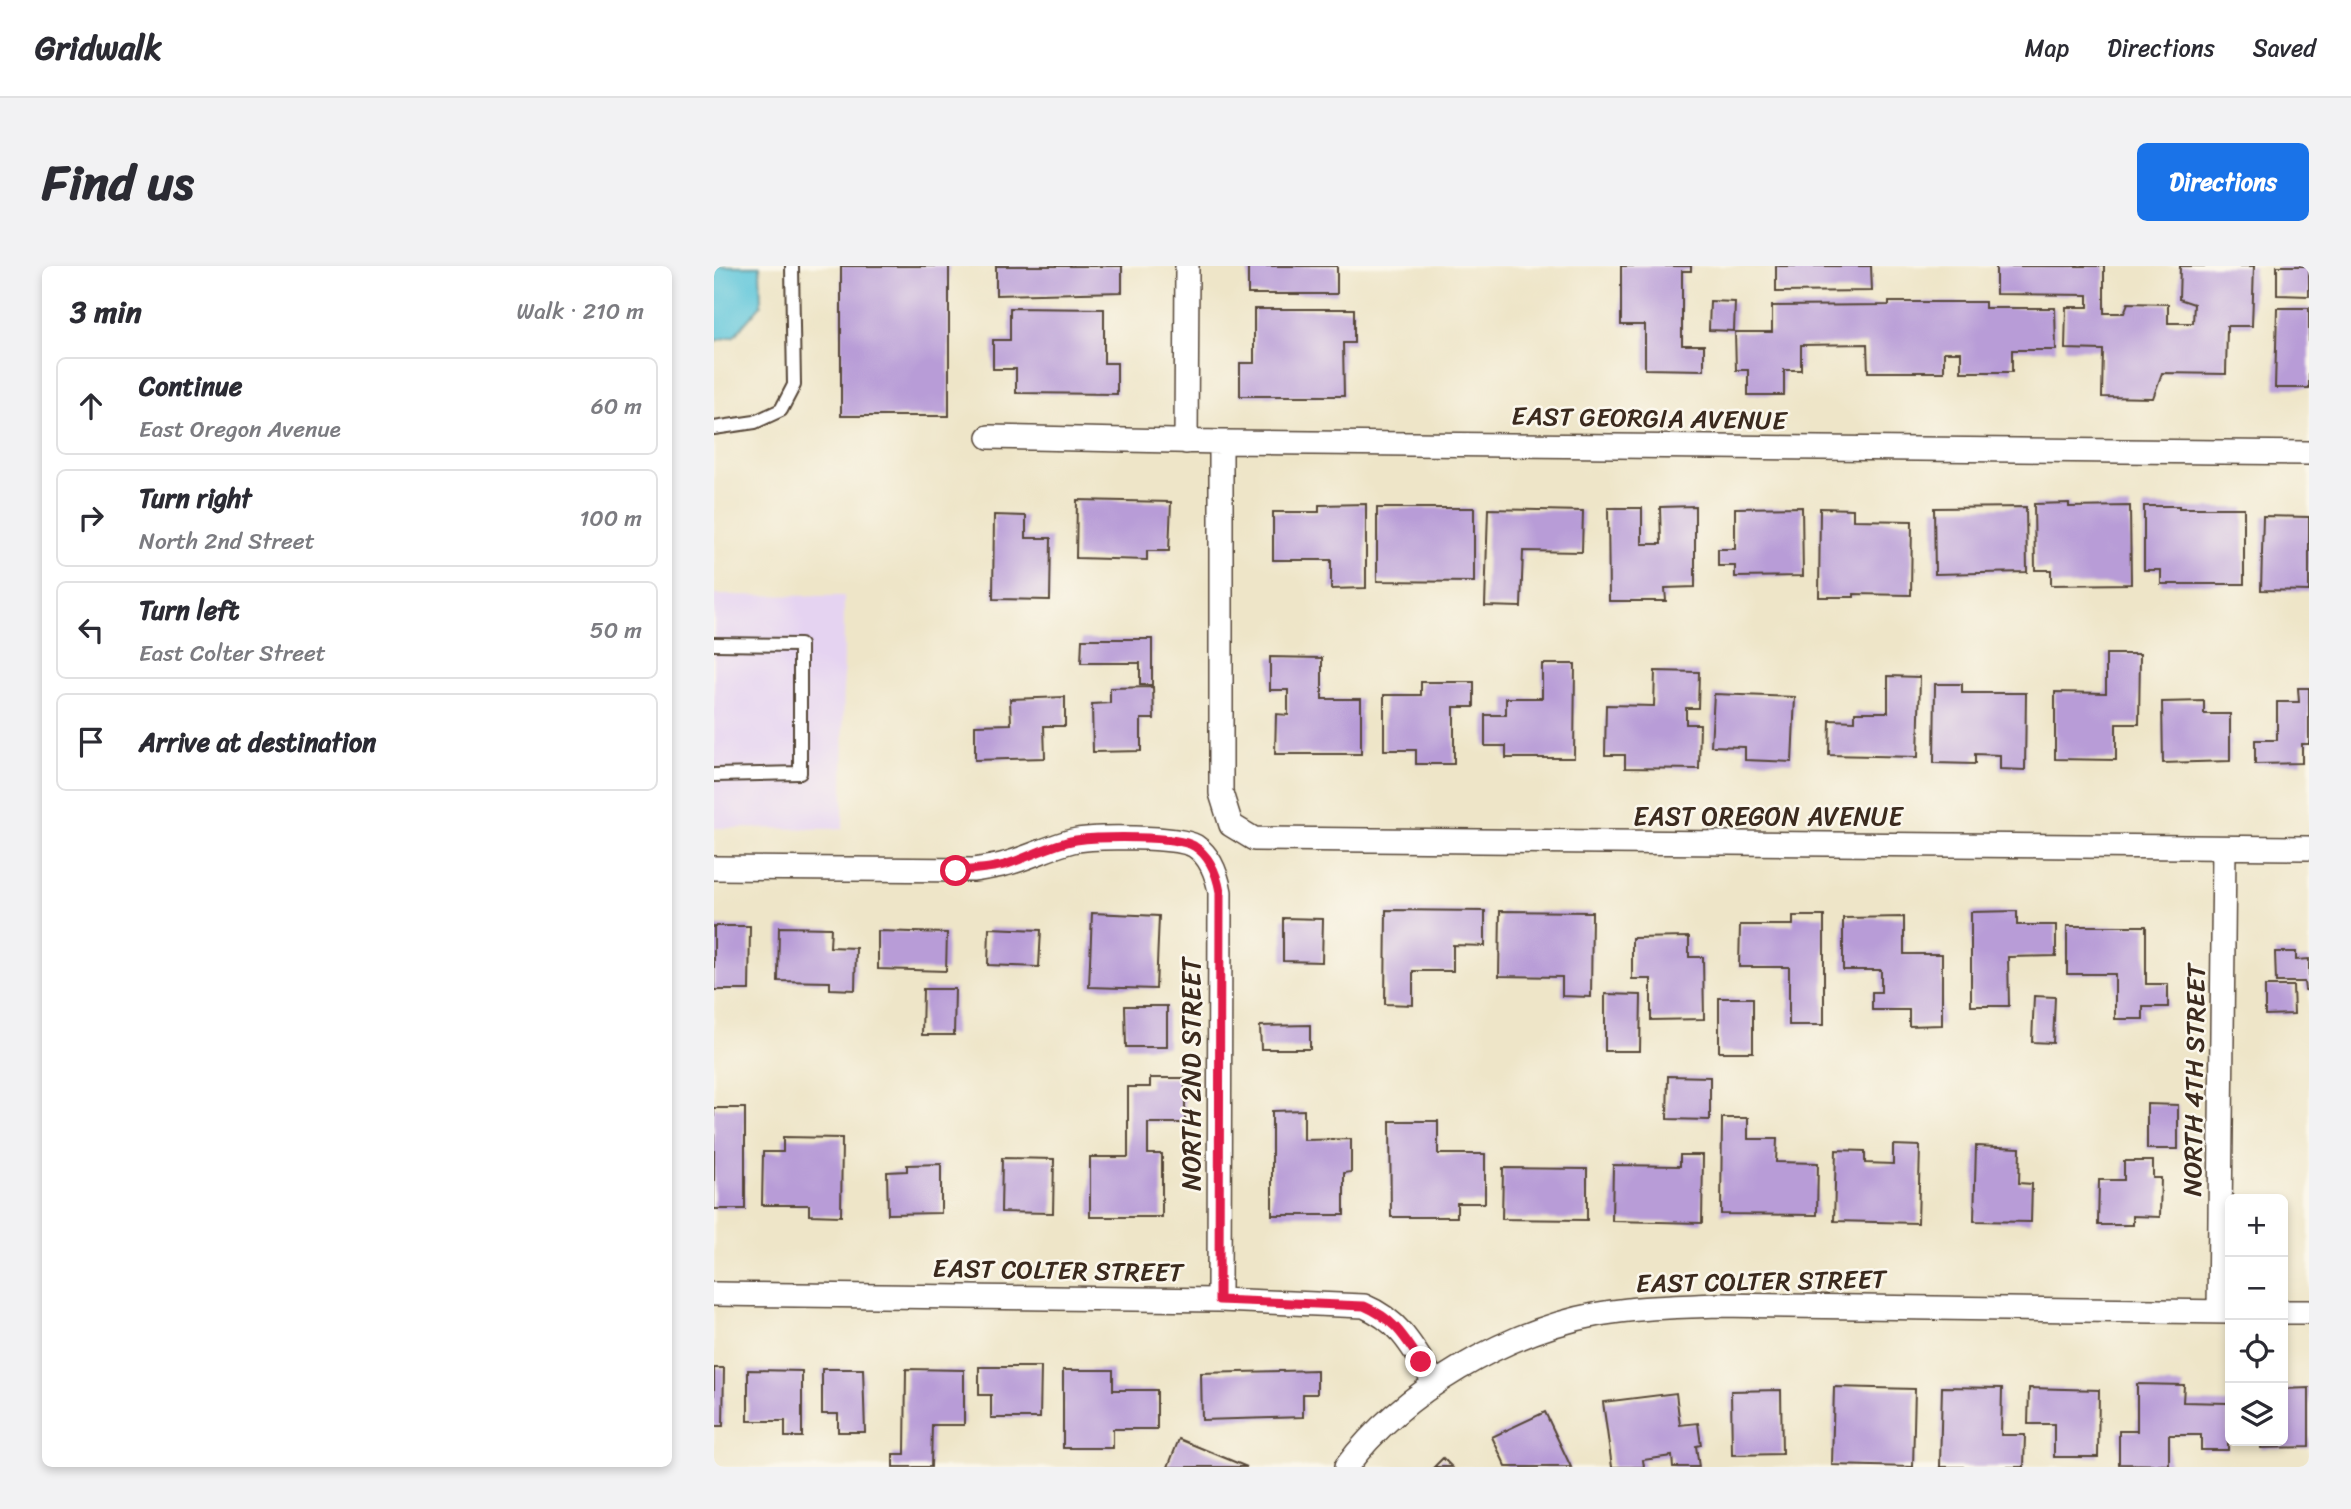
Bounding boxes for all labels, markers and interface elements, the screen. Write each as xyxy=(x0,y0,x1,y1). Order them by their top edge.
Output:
text: Gridwalk xyxy=(35,19,162,77)
text: Map xyxy=(2025,27,2069,69)
text: Directions xyxy=(2107,27,2215,69)
text: Saved xyxy=(2253,27,2316,69)
text: Find us xyxy=(42,139,194,226)
button: Directions xyxy=(2137,143,2309,221)
text: 3 min xyxy=(70,285,142,339)
text: Walk · 210 m xyxy=(517,291,644,332)
text: Continue xyxy=(139,363,242,409)
text: 60 m xyxy=(591,386,642,427)
icon: ahead xyxy=(72,387,110,425)
street label: EAST GEORGIA AVENUE xyxy=(1511,393,1789,443)
text: East Oregon Avenue xyxy=(139,409,341,450)
text: Turn right xyxy=(139,475,252,521)
text: 100 m xyxy=(579,498,642,539)
icon: right xyxy=(72,499,110,537)
text: North 2nd Street xyxy=(139,521,315,562)
text: Turn left xyxy=(139,587,239,633)
text: 50 m xyxy=(590,610,642,651)
icon: left xyxy=(72,611,110,649)
text: East Colter Street xyxy=(139,633,326,674)
text: Arrive at destination xyxy=(139,719,376,765)
icon: arrive xyxy=(72,723,110,761)
street label: EAST OREGON AVENUE xyxy=(1633,793,1904,839)
route start xyxy=(940,855,971,886)
street label: NORTH 2ND STREET xyxy=(1168,956,1214,1191)
street label: NORTH 4TH STREET xyxy=(2169,962,2219,1197)
map controls xyxy=(2225,1194,2288,1446)
button: + xyxy=(2225,1194,2288,1257)
street label: EAST COLTER STREET xyxy=(932,1245,1185,1295)
street label: EAST COLTER STREET xyxy=(1635,1256,1888,1306)
button: − xyxy=(2225,1257,2288,1320)
button: locate xyxy=(2225,1320,2288,1383)
route end xyxy=(1405,1346,1436,1377)
button: layers xyxy=(2225,1383,2288,1446)

